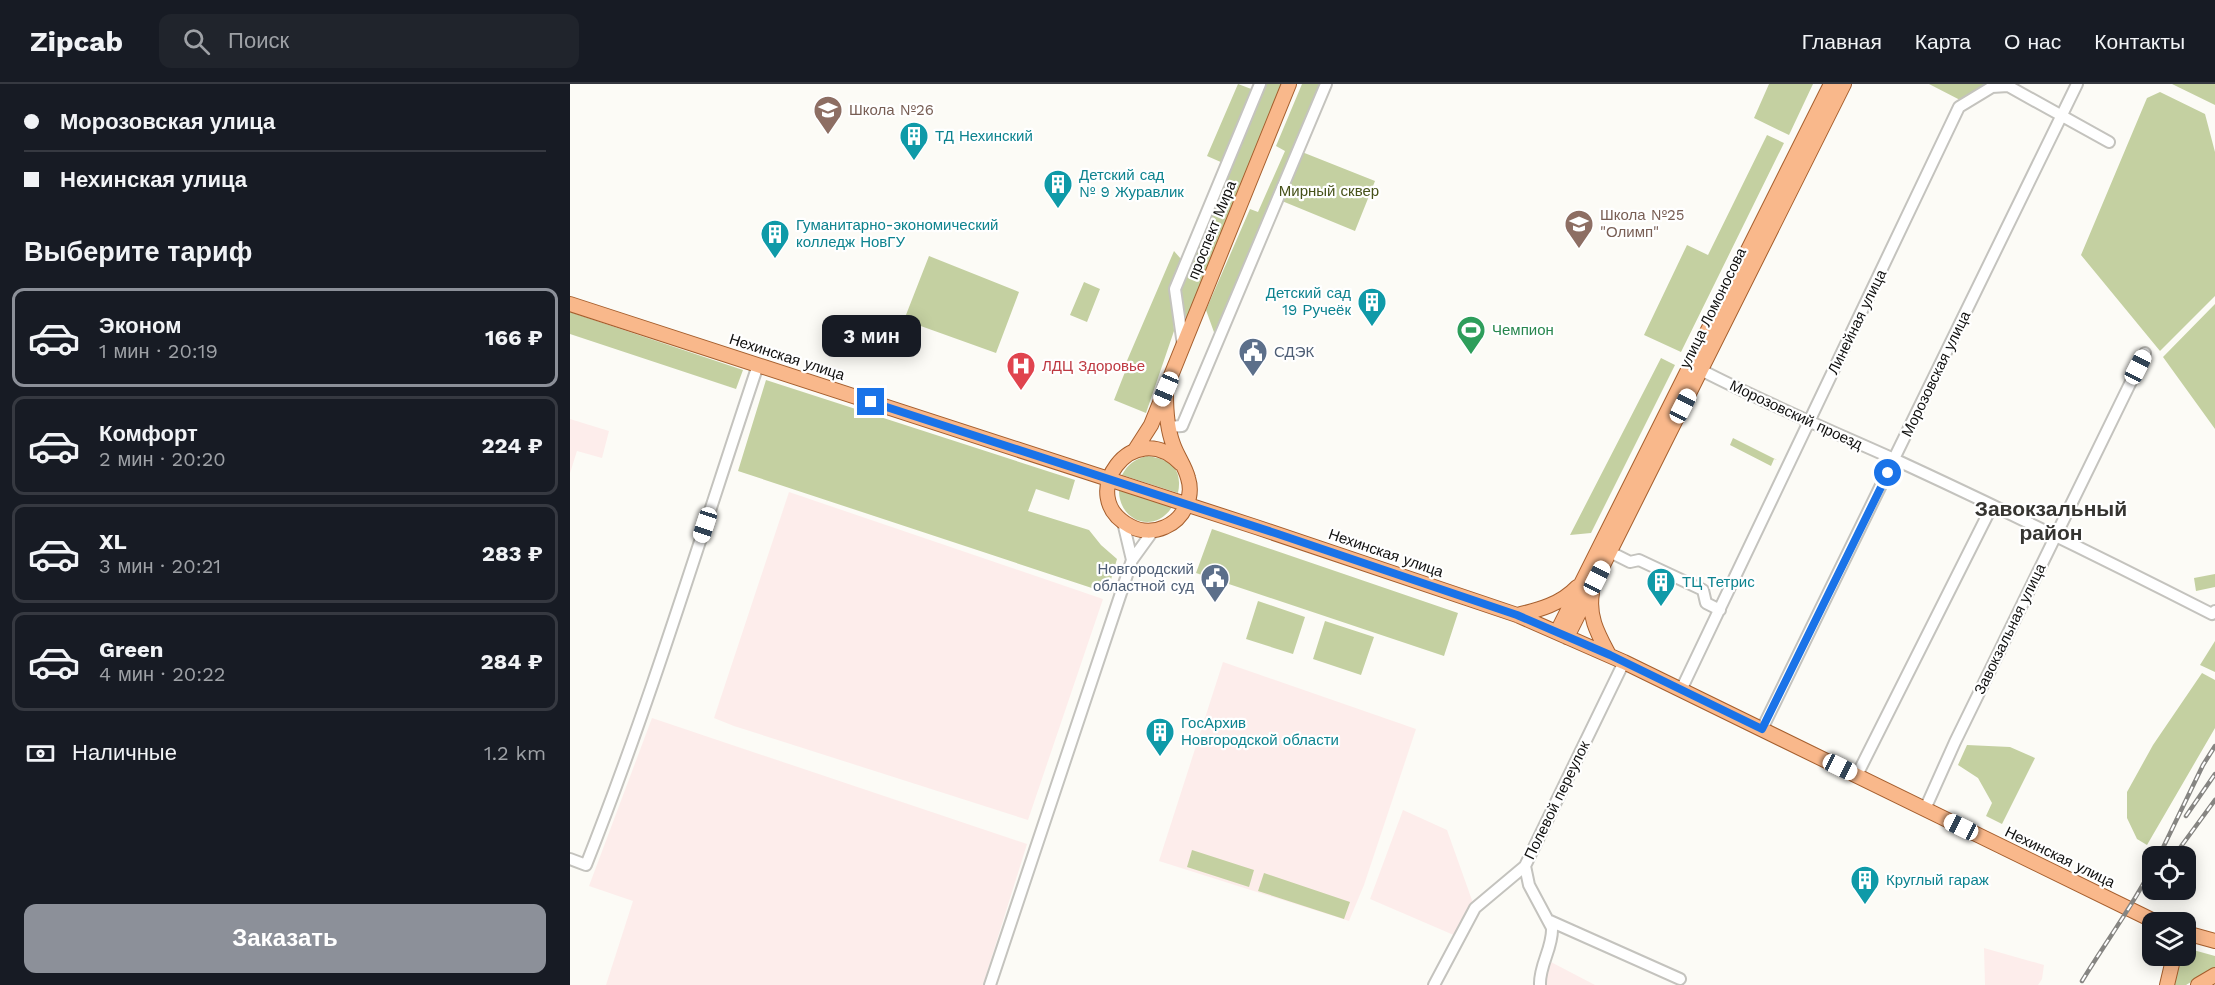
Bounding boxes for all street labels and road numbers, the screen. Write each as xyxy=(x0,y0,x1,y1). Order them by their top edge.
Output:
street label: проспект Мира xyxy=(1184,177,1240,282)
street label: улица Ломоносова xyxy=(1676,244,1750,371)
street label: Линейная улица xyxy=(1824,266,1890,377)
street label: Морозовская улица xyxy=(1898,308,1975,440)
street label: Нехинская улица xyxy=(727,330,848,384)
street label: Морозовский проезд xyxy=(1727,376,1865,454)
street label: Нехинская улица xyxy=(1326,525,1446,581)
street label: Завокзальная улица xyxy=(1971,560,2050,697)
street label: Полевой переулок xyxy=(1521,737,1594,862)
street label: Нехинская улица xyxy=(2002,823,2119,892)

